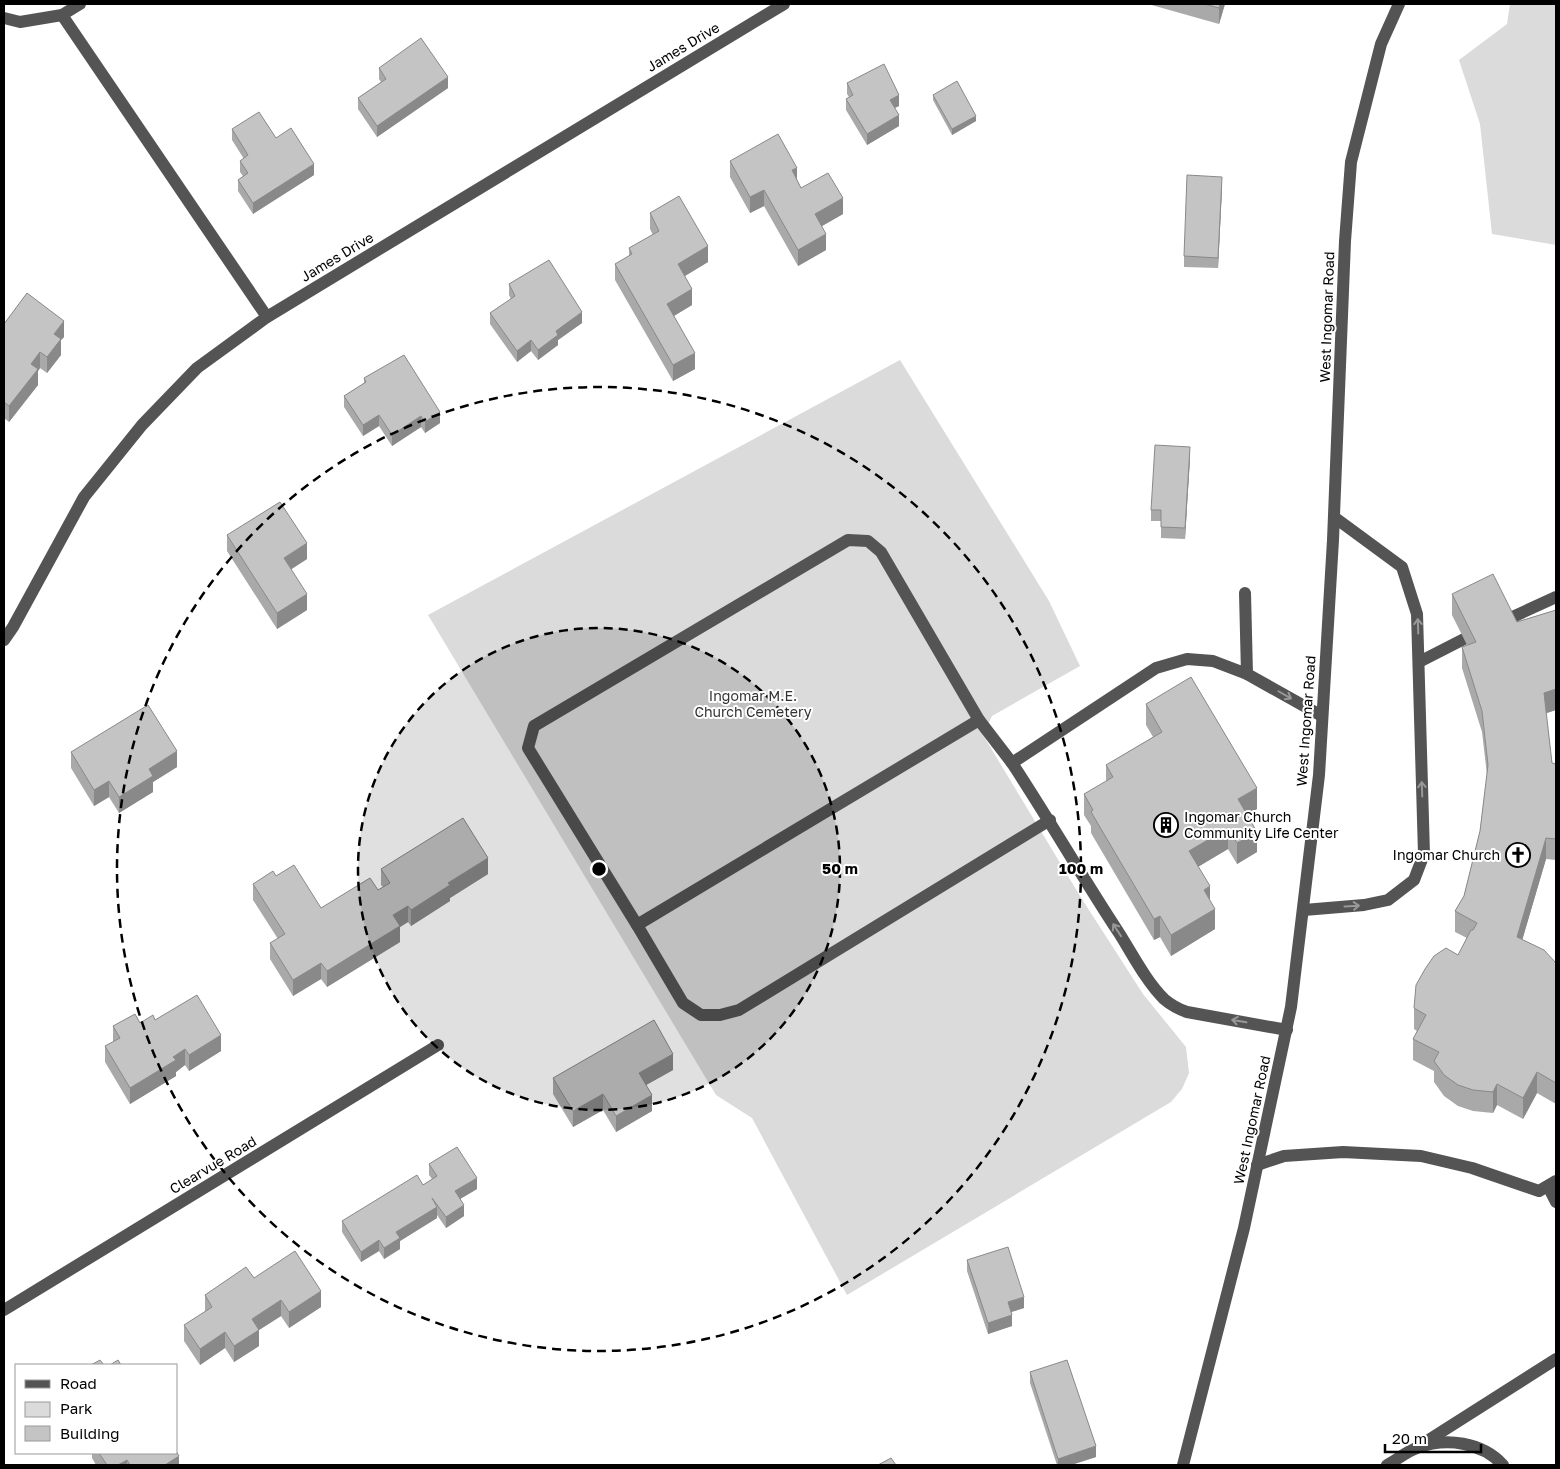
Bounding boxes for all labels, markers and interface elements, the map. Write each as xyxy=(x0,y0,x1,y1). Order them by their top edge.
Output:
street label: James Drive xyxy=(643,18,722,75)
street label: James Drive xyxy=(297,228,376,285)
street label: West Ingomar Road xyxy=(1316,251,1337,383)
one-way arrow xyxy=(1413,618,1422,634)
street label: West Ingomar Road xyxy=(1292,655,1319,787)
park label: Ingomar M.E. Church Cemetery xyxy=(694,687,812,720)
one-way arrow xyxy=(1277,690,1292,700)
one-way arrow xyxy=(1418,781,1427,797)
place label: Ingomar Church Community Life Center xyxy=(1184,808,1339,841)
building icon: Ingomar Church Community Life Center xyxy=(1153,812,1179,838)
church icon: Ingomar Church xyxy=(1505,842,1531,868)
place label: Ingomar Church xyxy=(1393,846,1500,863)
text: 50 m xyxy=(822,859,858,877)
text: 100 m xyxy=(1059,859,1103,877)
centre of rings xyxy=(590,860,608,878)
one-way arrow xyxy=(1344,901,1360,910)
one-way arrow xyxy=(1111,924,1121,938)
one-way arrow xyxy=(1231,1016,1247,1026)
street label: West Ingomar Road xyxy=(1230,1054,1273,1186)
street label: Clearvue Road xyxy=(166,1132,259,1197)
legend xyxy=(15,1364,178,1454)
text: Road xyxy=(60,1374,97,1392)
text: Park xyxy=(60,1399,93,1417)
scale bar xyxy=(1385,1422,1481,1454)
text: Building xyxy=(60,1424,120,1442)
text: 20 m xyxy=(1392,1429,1427,1447)

